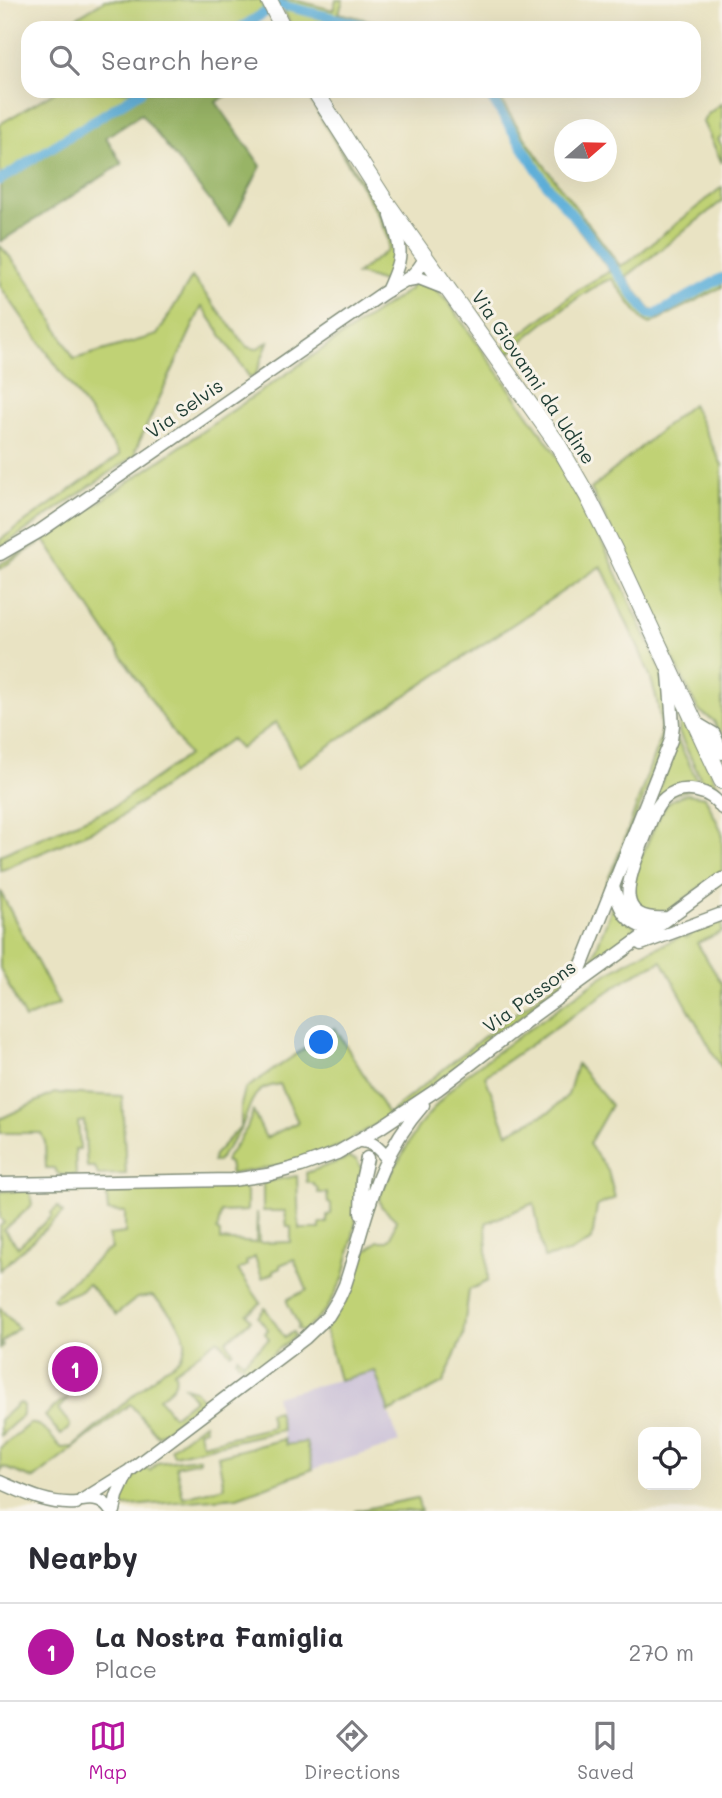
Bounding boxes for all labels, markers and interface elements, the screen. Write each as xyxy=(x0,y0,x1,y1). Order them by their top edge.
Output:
search box xyxy=(21,21,701,98)
icon: search xyxy=(45,41,83,79)
text: Search here xyxy=(101,43,259,77)
north arrow xyxy=(554,119,617,182)
street label: Via Giovanni da Udine xyxy=(466,285,602,469)
street label: Via Selvis xyxy=(141,372,227,444)
street label: Via Passons xyxy=(478,954,580,1038)
your location xyxy=(304,1025,338,1059)
pin: 1 xyxy=(52,1343,98,1395)
map controls xyxy=(638,1427,701,1490)
button: locate xyxy=(638,1427,701,1490)
text: Nearby xyxy=(28,1537,138,1577)
text: La Nostra Famiglia xyxy=(95,1620,344,1654)
text: 1 xyxy=(46,1637,56,1667)
text: 270 m xyxy=(629,1637,694,1667)
text: Place xyxy=(95,1654,157,1684)
tab: Map xyxy=(88,1717,127,1784)
tab: Directions xyxy=(304,1717,400,1784)
tab: Saved xyxy=(577,1717,634,1784)

